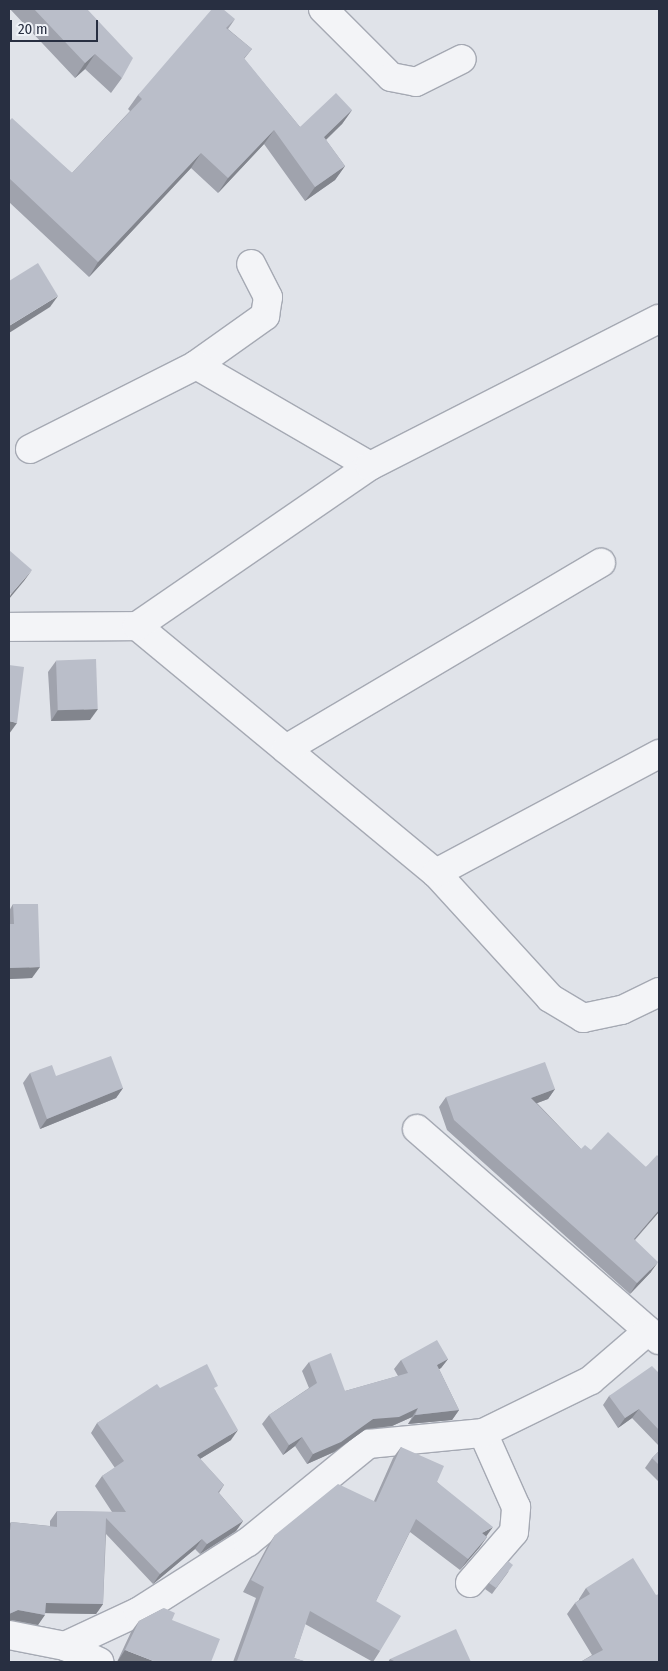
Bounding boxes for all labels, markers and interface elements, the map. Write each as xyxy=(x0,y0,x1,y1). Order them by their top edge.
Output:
scale bar xyxy=(12,10,100,42)
text: 20 m xyxy=(18,20,48,38)

